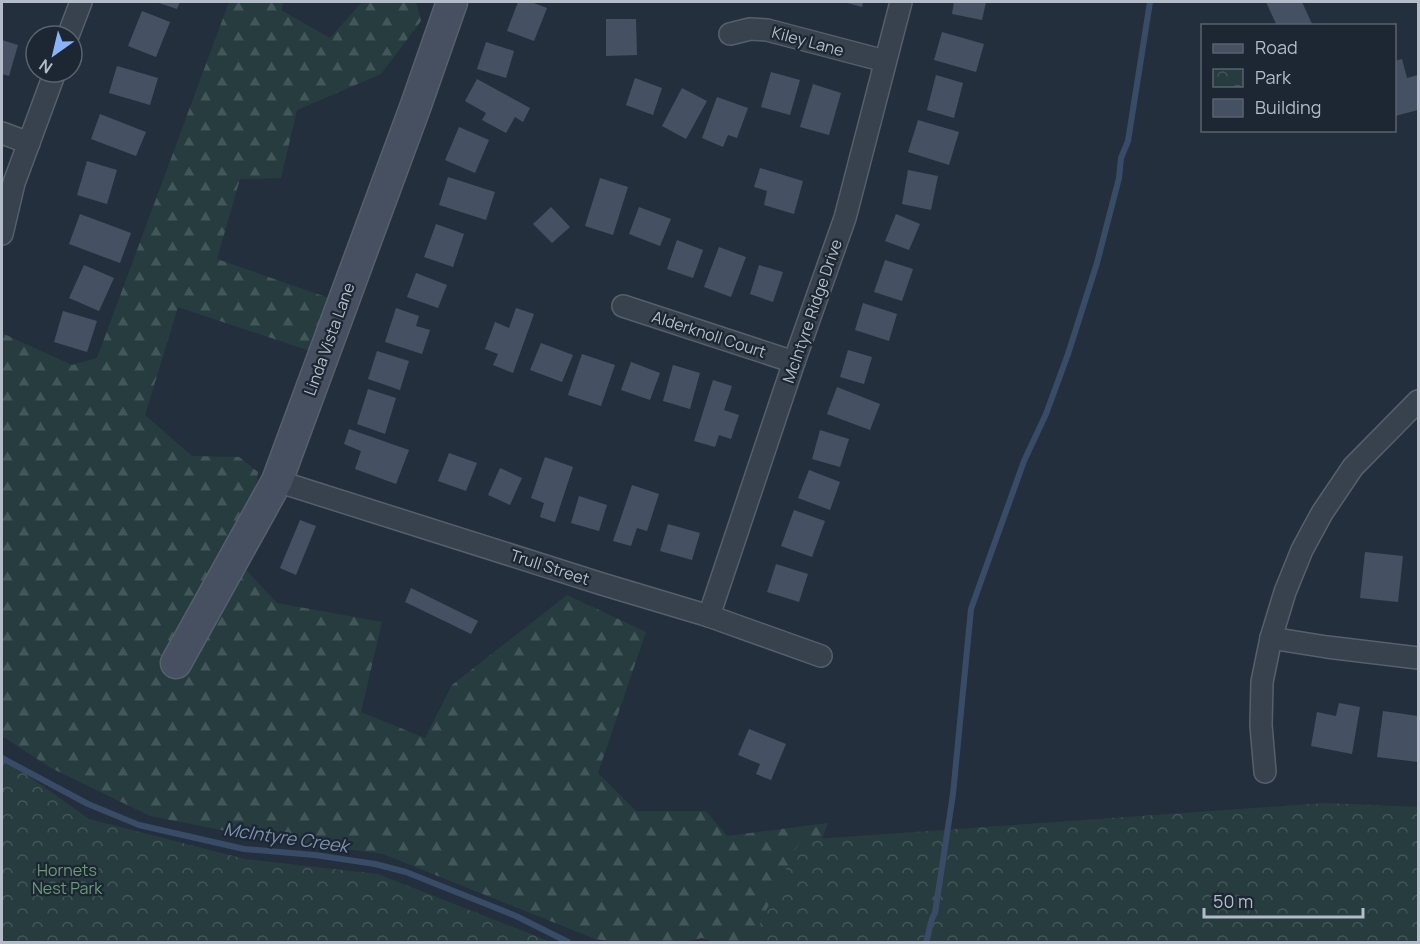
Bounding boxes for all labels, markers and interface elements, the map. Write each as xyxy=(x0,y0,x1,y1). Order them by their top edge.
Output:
street label: Kiley Lane xyxy=(770,21,846,61)
north arrow xyxy=(24,24,84,84)
legend xyxy=(1201,24,1396,132)
text: Road xyxy=(1255,35,1298,59)
text: N xyxy=(35,54,57,79)
text: Park xyxy=(1255,65,1292,89)
text: Building xyxy=(1255,95,1321,119)
street label: McIntyre Ridge Drive xyxy=(777,236,847,386)
street label: Linda Vista Lane xyxy=(298,279,360,399)
street label: Alderknoll Court xyxy=(649,305,769,363)
street label: Trull Street xyxy=(508,544,592,590)
water label: McIntyre Creek xyxy=(222,816,353,858)
park label: Hornets Nest Park xyxy=(32,859,103,899)
scale bar xyxy=(1204,881,1363,919)
text: 50 m xyxy=(1213,889,1253,913)

